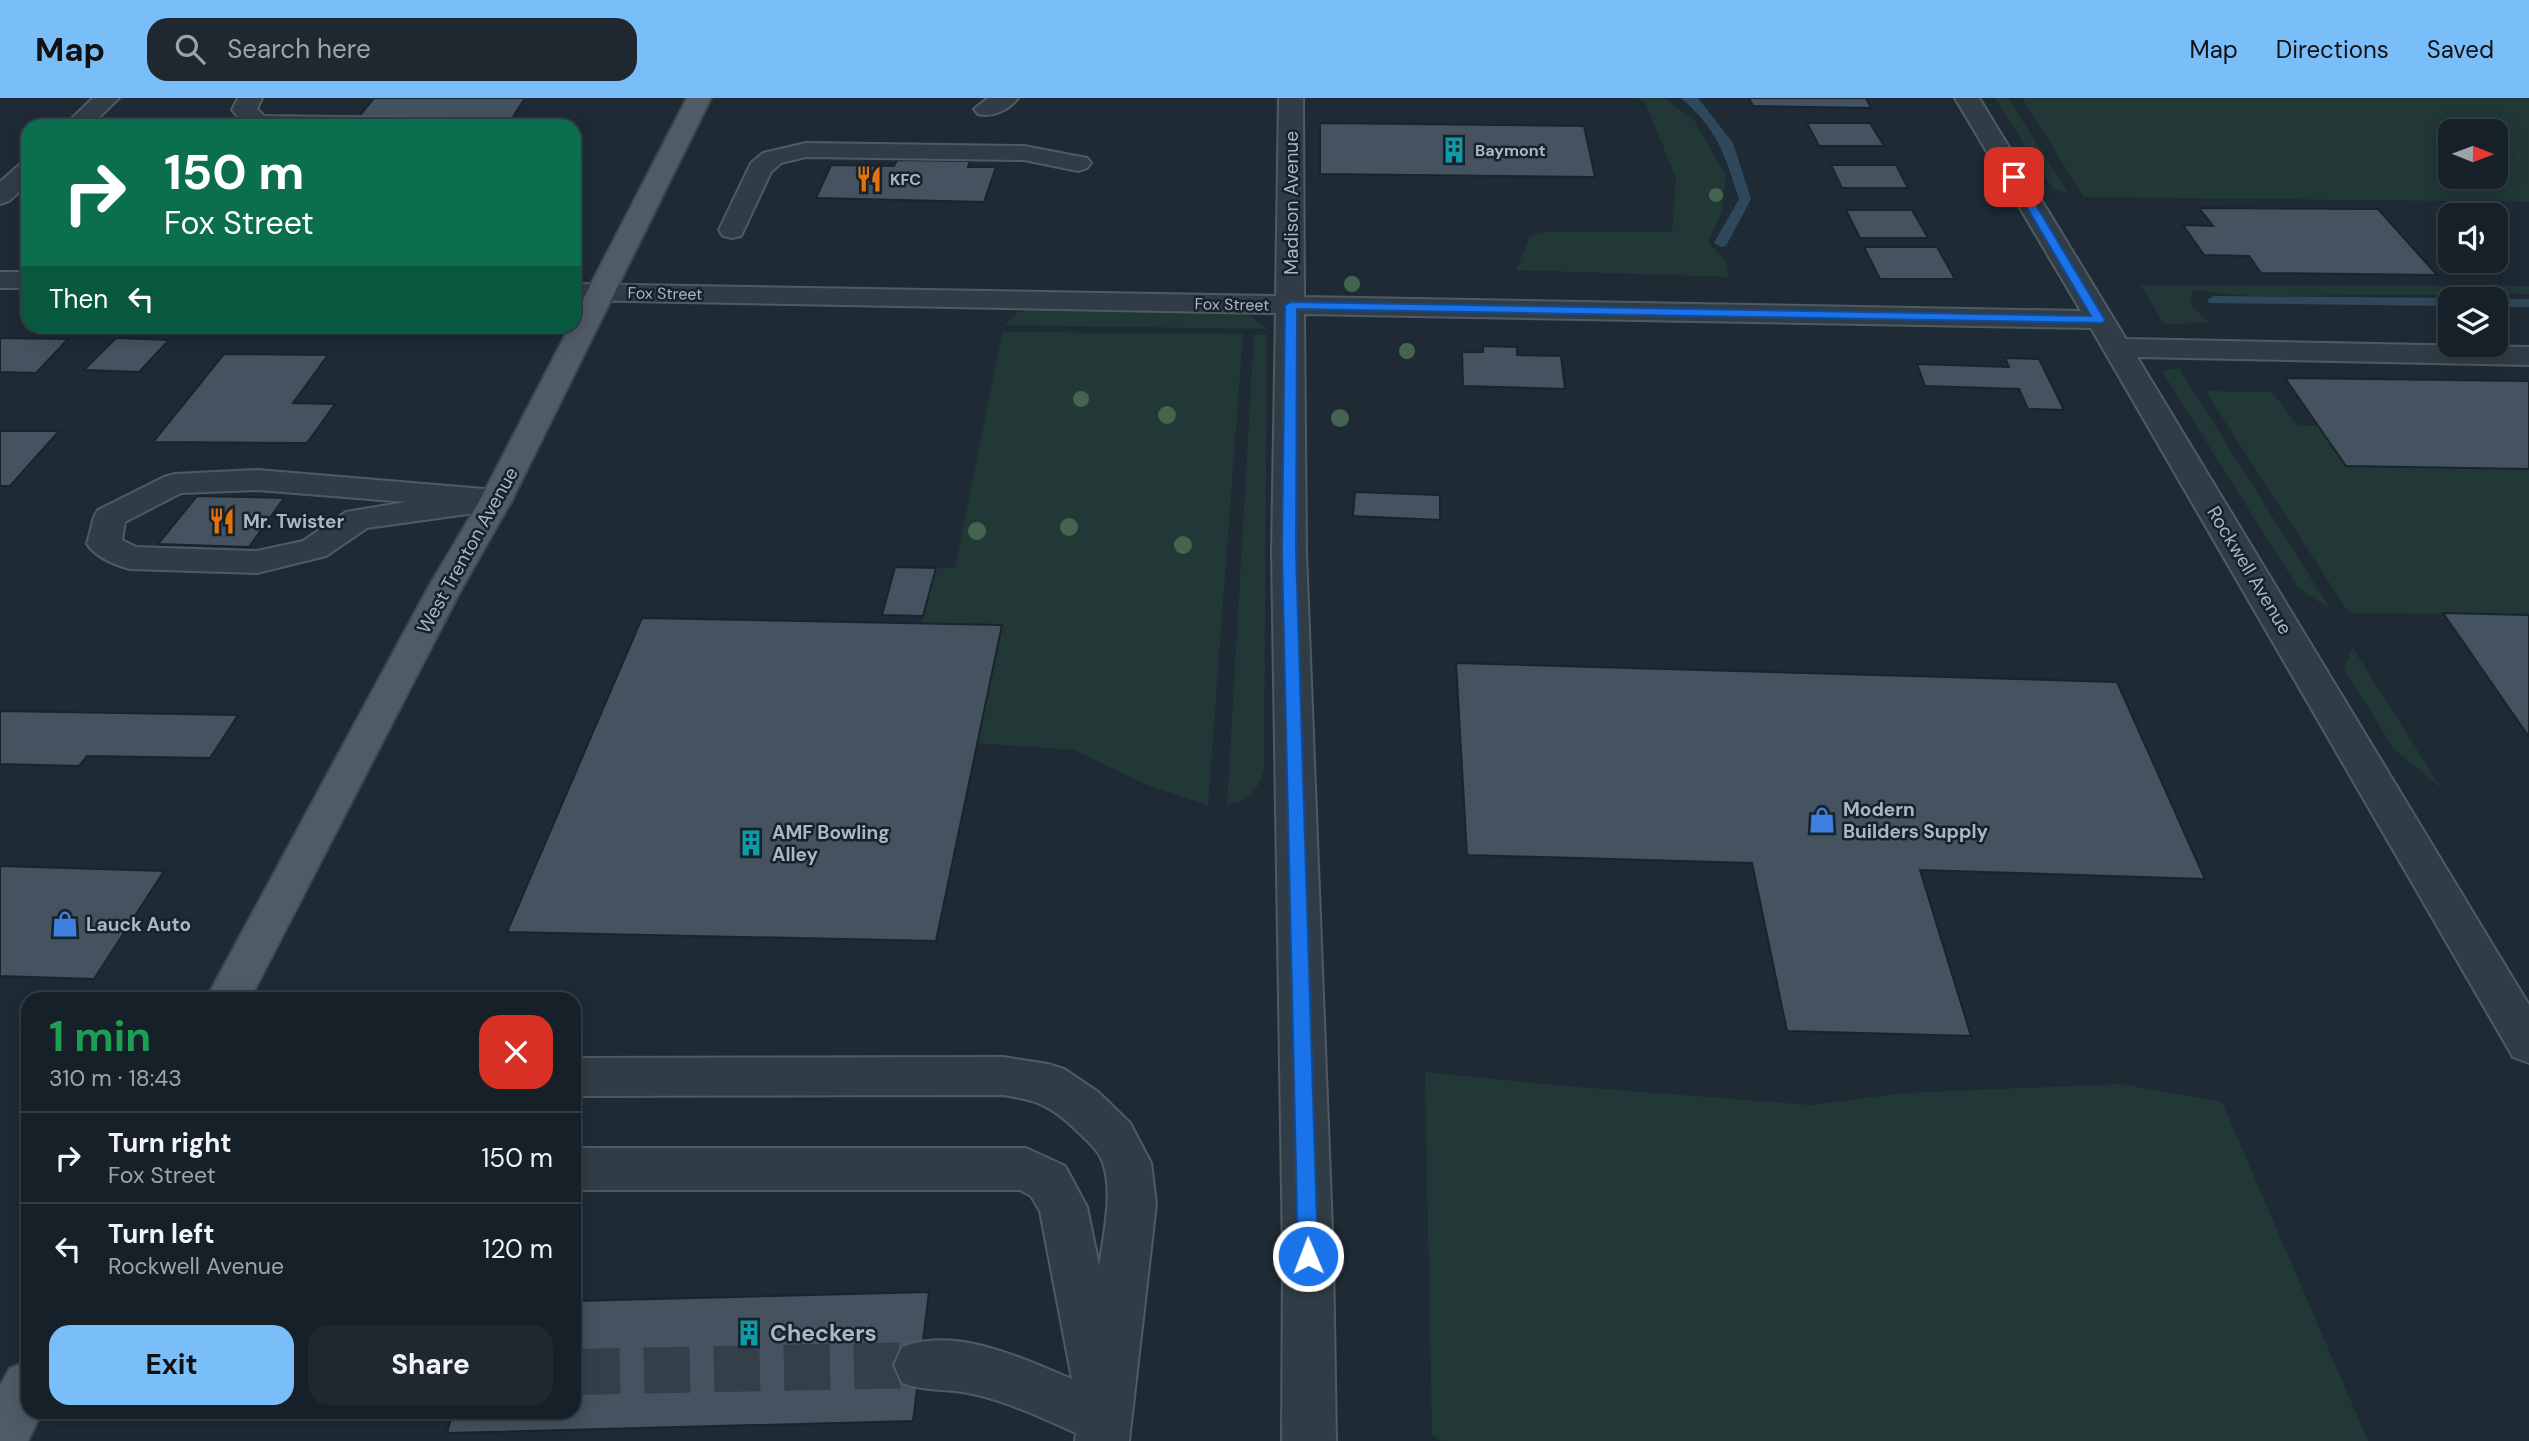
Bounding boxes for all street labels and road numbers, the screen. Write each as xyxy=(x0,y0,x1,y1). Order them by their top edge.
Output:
street label: Madison Avenue xyxy=(1279,131,1304,275)
street label: Fox Street xyxy=(627,282,703,305)
street label: Fox Street xyxy=(1194,293,1270,316)
street label: West Trenton Avenue xyxy=(411,463,524,638)
street label: Rockwell Avenue xyxy=(2201,501,2298,639)

